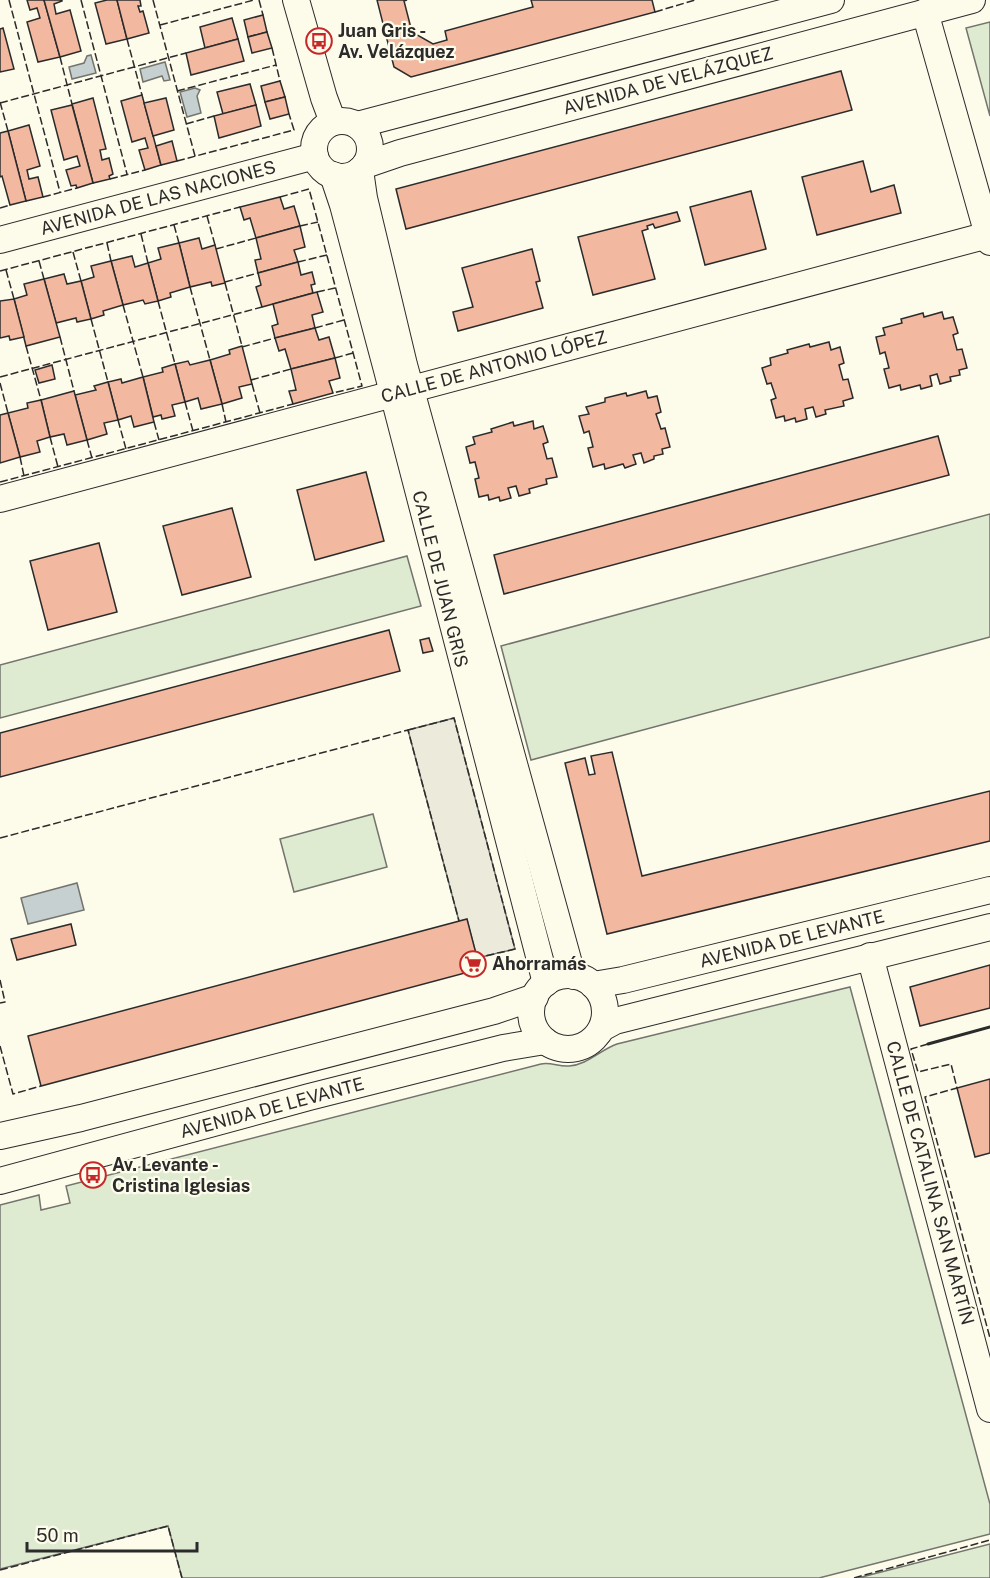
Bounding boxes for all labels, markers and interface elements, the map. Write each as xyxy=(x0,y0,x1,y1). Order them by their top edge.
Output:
place label: Juan Gris - Av. Velázquez xyxy=(338,20,454,62)
bus stop icon: Juan Gris - Av. Velázquez xyxy=(304,26,334,56)
street label: AVENIDA DE VELÁZQUEZ xyxy=(560,41,775,119)
street label: AVENIDA DE LAS NACIONES xyxy=(38,156,278,239)
street label: CALLE DE ANTONIO LÓPEZ xyxy=(378,325,609,407)
street label: CALLE DE JUAN GRIS xyxy=(408,488,473,669)
street label: AVENIDA DE LEVANTE xyxy=(697,905,887,972)
supermarket icon: Ahorramás xyxy=(458,949,488,979)
place label: Ahorramás xyxy=(492,953,587,974)
street label: CALLE DE CATALINA SAN MARTÍN xyxy=(882,1038,980,1327)
street label: AVENIDA DE LEVANTE xyxy=(177,1073,366,1142)
place label: Av. Levante - Cristina Iglesias xyxy=(112,1154,250,1196)
bus stop icon: Av. Levante - Cristina Iglesias xyxy=(78,1160,108,1190)
scale bar xyxy=(27,1515,196,1553)
text: 50 m xyxy=(36,1525,79,1546)

